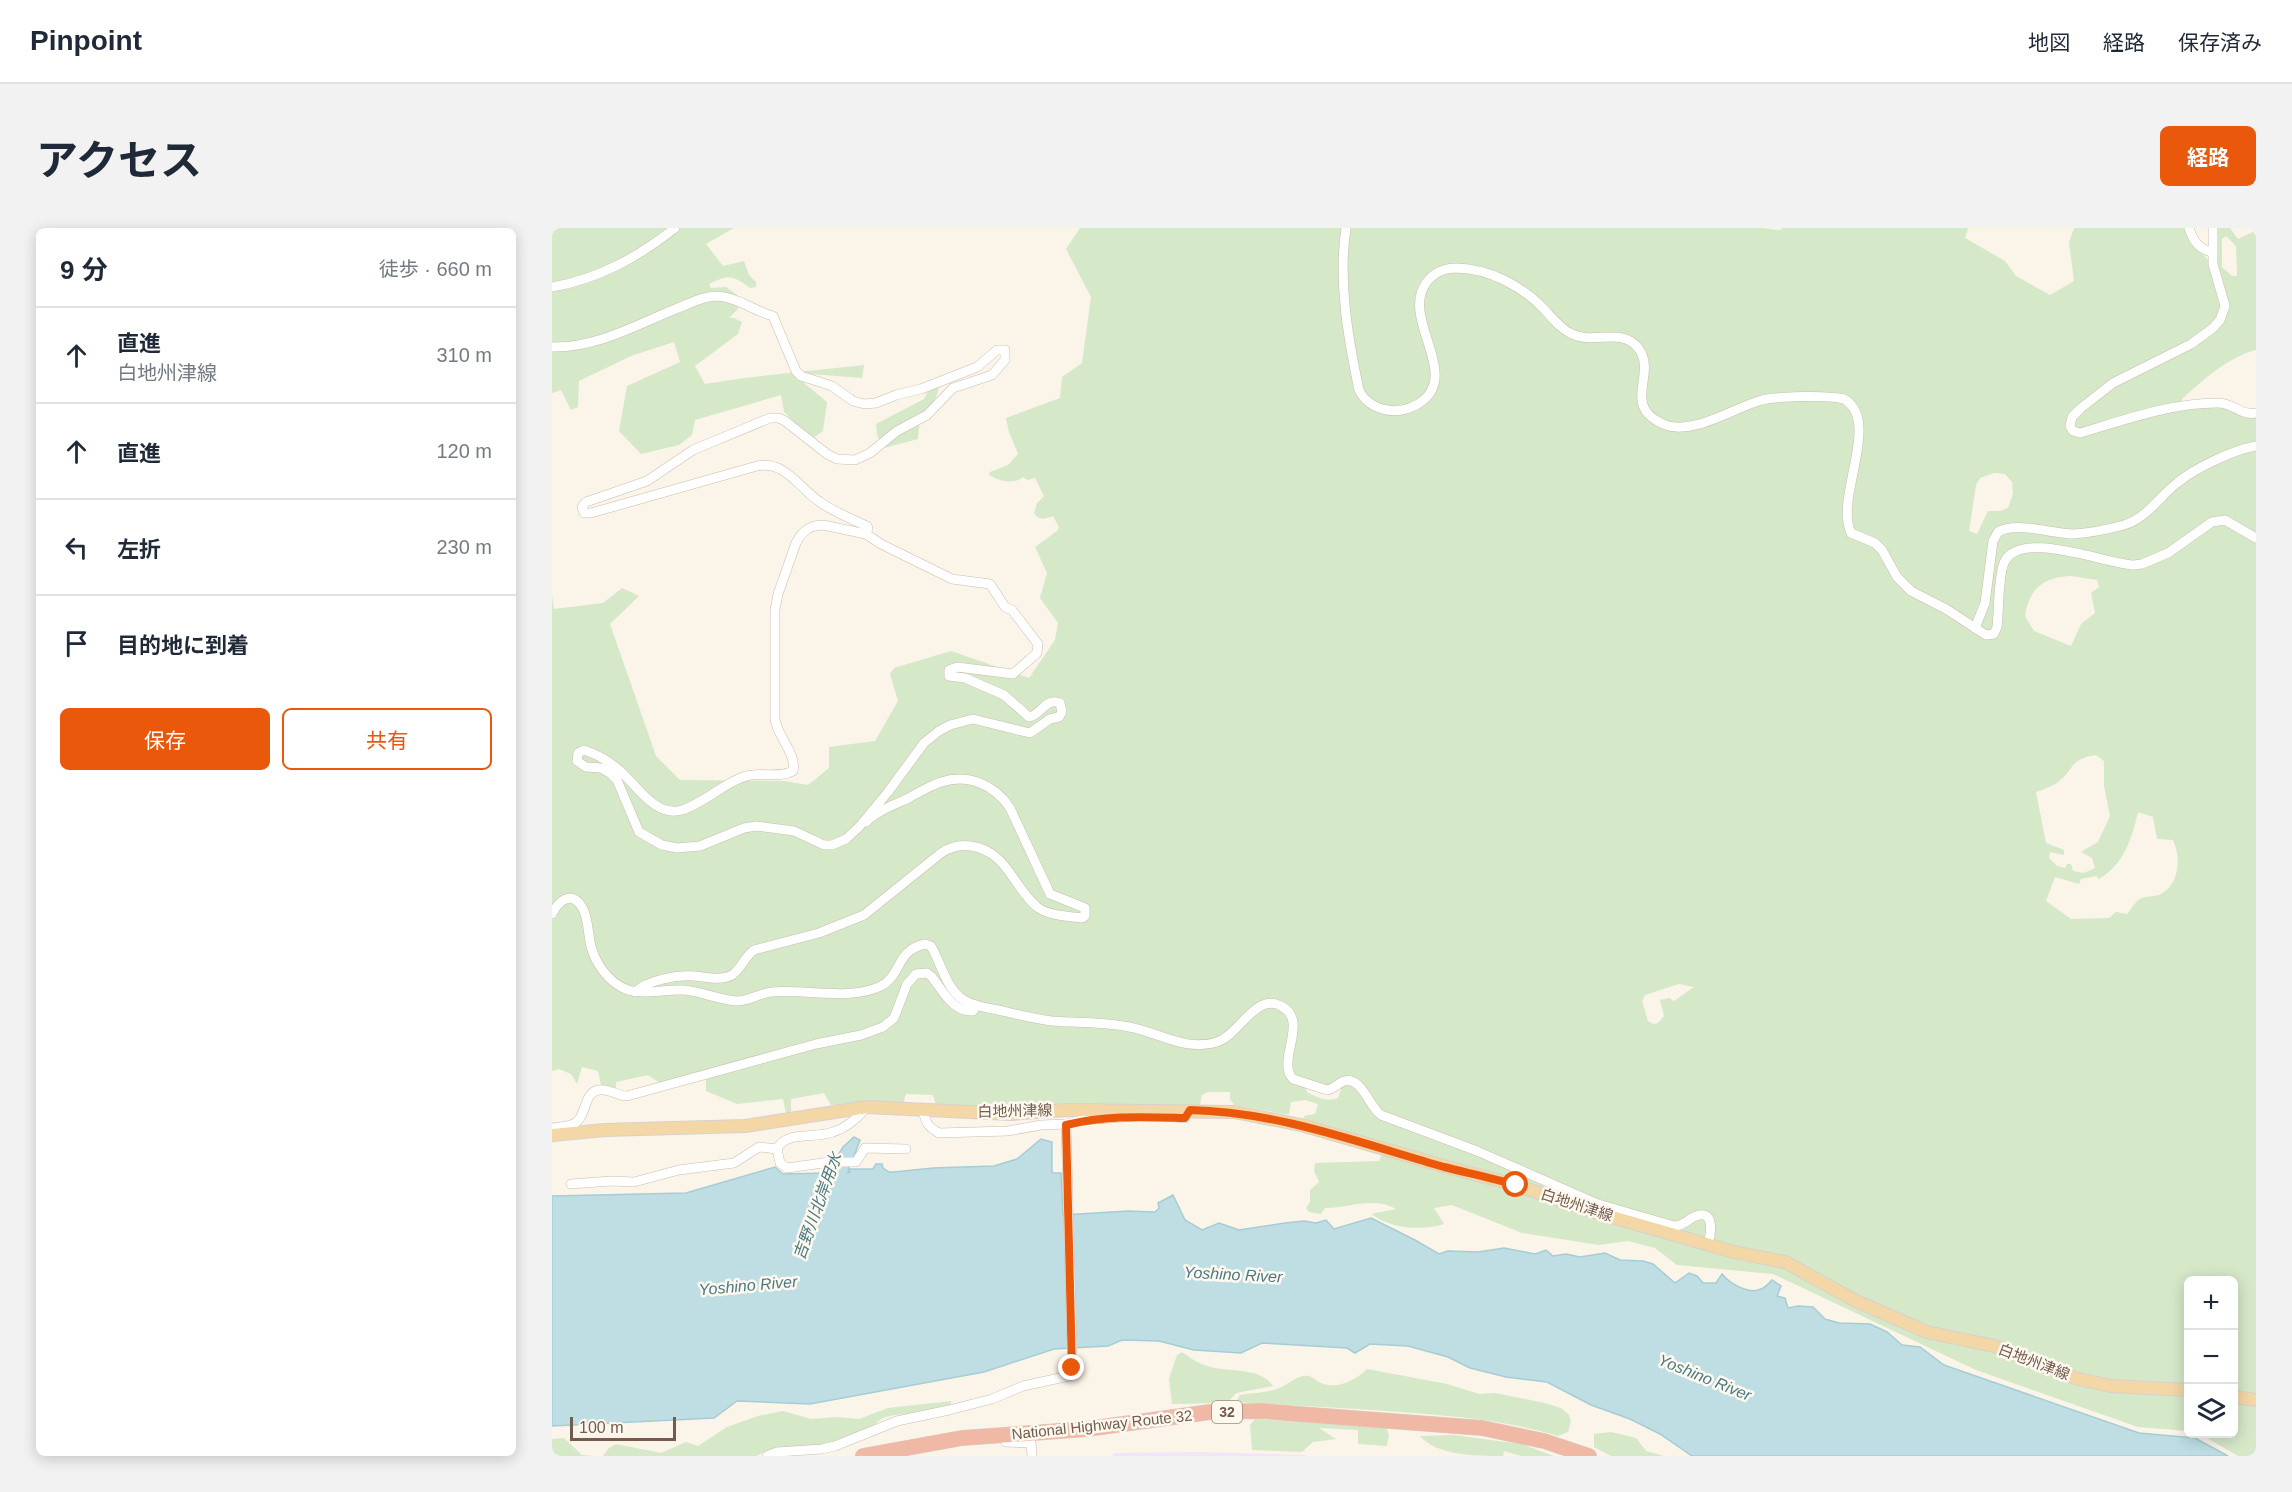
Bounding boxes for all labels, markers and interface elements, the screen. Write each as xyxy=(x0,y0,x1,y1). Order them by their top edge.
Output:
text: Pinpoint xyxy=(30,25,142,56)
text: 地図 xyxy=(2028,31,2070,54)
text: 経路 xyxy=(2103,31,2145,54)
text: 保存済み xyxy=(2178,31,2262,54)
button: 経路 xyxy=(2160,126,2256,186)
text: アクセス xyxy=(36,137,202,184)
text: 9 分 xyxy=(60,255,108,285)
text: 徒歩 · 660 m xyxy=(379,258,492,280)
text: 直進 xyxy=(117,331,161,356)
icon: ahead xyxy=(60,339,93,372)
text: 310 m xyxy=(436,344,492,366)
text: 白地州津線 xyxy=(117,362,217,384)
icon: ahead xyxy=(60,435,93,468)
text: 120 m xyxy=(436,440,492,462)
text: 直進 xyxy=(117,441,161,466)
icon: left xyxy=(60,531,93,564)
text: 230 m xyxy=(436,536,492,558)
text: 左折 xyxy=(117,537,161,562)
icon: arrive xyxy=(60,627,93,660)
text: 目的地に到着 xyxy=(117,633,249,658)
button: 保存 xyxy=(60,708,270,770)
button: 共有 xyxy=(282,708,492,770)
street label: 白地州津線 xyxy=(977,1101,1053,1120)
water label: 吉野川北岸用水 xyxy=(790,1149,845,1262)
route start xyxy=(1502,1171,1528,1197)
street label: 白地州津線 xyxy=(1539,1185,1615,1224)
water label: Yoshino River xyxy=(1183,1263,1283,1286)
water label: Yoshino River xyxy=(698,1273,799,1298)
map controls xyxy=(2184,1276,2238,1438)
button: + xyxy=(2184,1276,2238,1330)
button: − xyxy=(2184,1330,2238,1384)
street label: 白地州津線 xyxy=(1996,1340,2072,1383)
water label: Yoshino River xyxy=(1656,1351,1754,1404)
route end xyxy=(1058,1354,1084,1380)
button: layers xyxy=(2184,1384,2238,1438)
road number: 32 xyxy=(1212,1401,1242,1423)
street label: National Highway Route 32 xyxy=(1011,1407,1193,1442)
scale bar xyxy=(570,1414,676,1442)
text: 100 m xyxy=(579,1419,623,1436)

